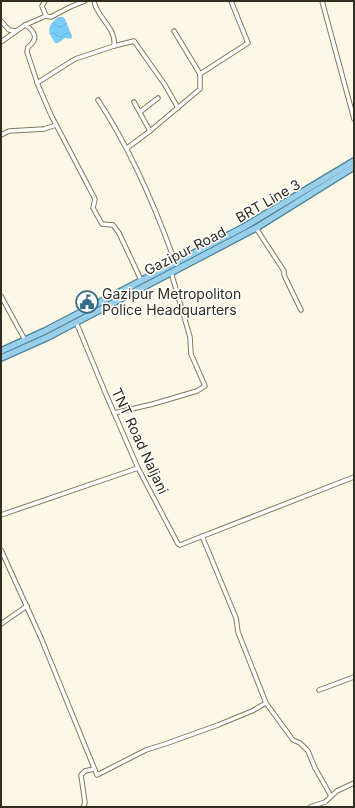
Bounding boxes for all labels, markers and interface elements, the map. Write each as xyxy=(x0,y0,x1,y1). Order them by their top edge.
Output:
street label: BRT Line 3 xyxy=(233,175,303,226)
street label: Gazipur Road xyxy=(141,223,228,278)
place label: Gazipur Metropoliton Police Headquarters xyxy=(102,285,241,318)
public building icon: Gazipur Metropoliton Police Headquarters xyxy=(74,289,100,315)
street label: TNT Road Naljani xyxy=(108,385,172,496)

